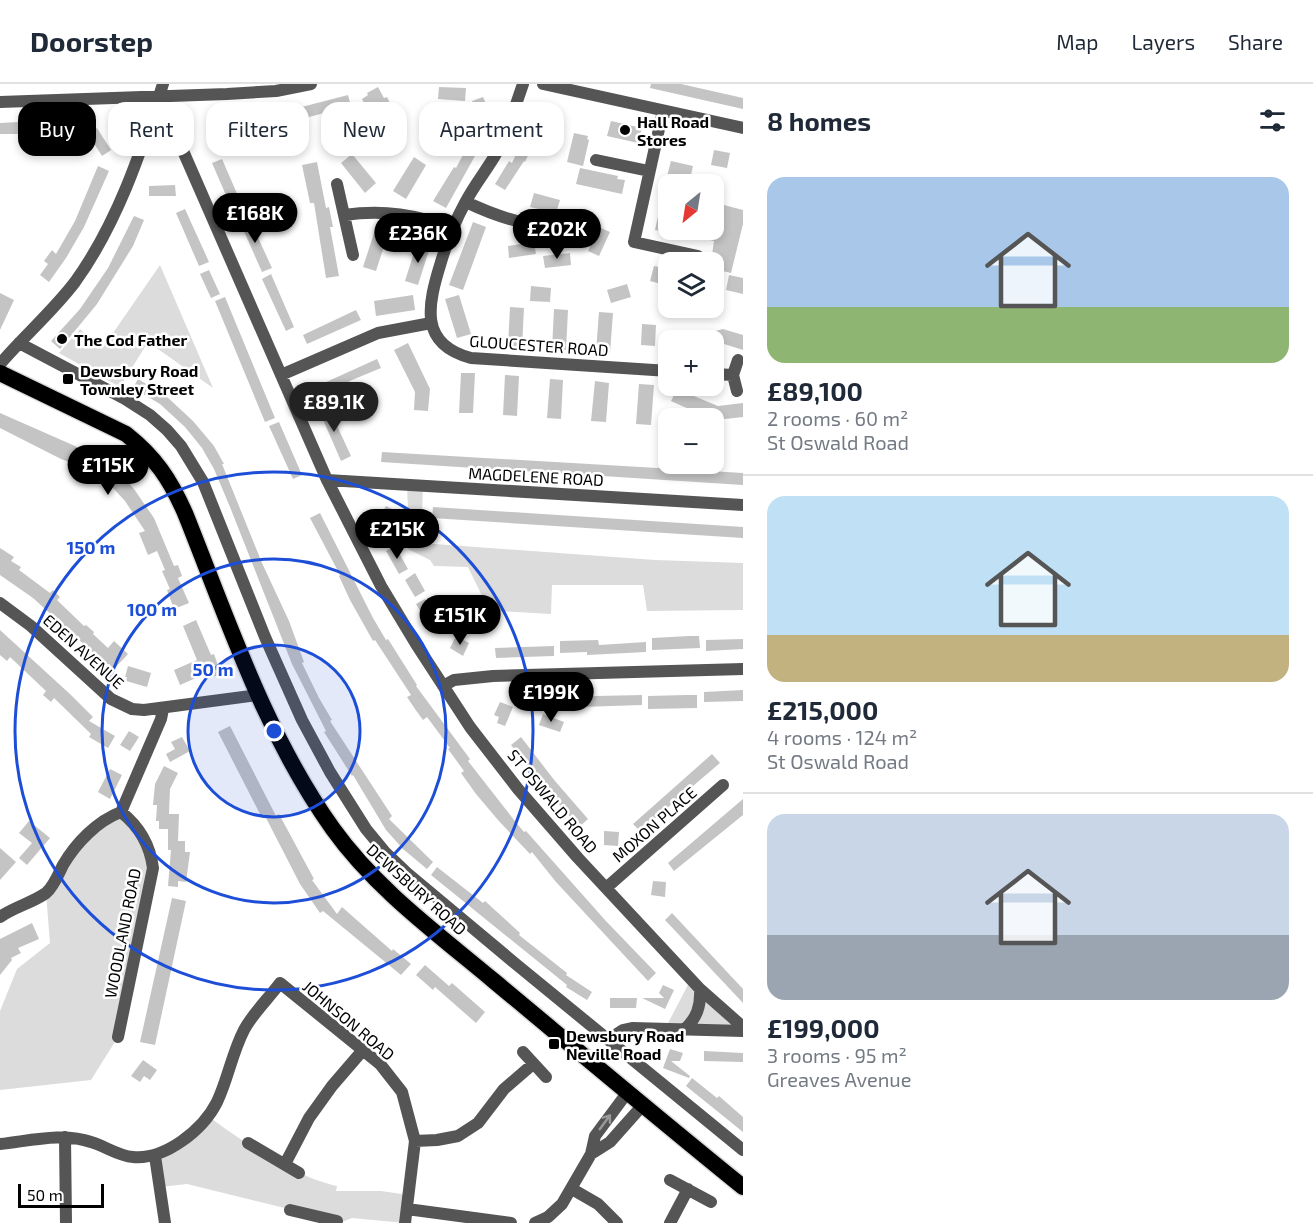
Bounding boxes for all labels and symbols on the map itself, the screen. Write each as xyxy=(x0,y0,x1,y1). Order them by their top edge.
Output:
place label: Hall Road Stores xyxy=(637,112,709,149)
marker: Hall Road Stores xyxy=(618,123,632,137)
north arrow xyxy=(658,174,724,240)
pin: £168K xyxy=(213,193,297,244)
pin: £202K xyxy=(515,209,599,260)
pin: £236K xyxy=(376,213,460,264)
place label: The Cod Father xyxy=(74,330,187,349)
street label: GLOUCESTER ROAD xyxy=(469,331,609,359)
marker: The Cod Father xyxy=(55,332,69,346)
place label: Dewsbury Road Townley Street xyxy=(80,361,198,399)
marker: Dewsbury Road Townley Street xyxy=(61,372,75,386)
pin: £89.1K xyxy=(285,382,383,433)
pin: £115K xyxy=(66,445,150,496)
street label: MAGDELENE ROAD xyxy=(468,463,604,489)
pin: £215K xyxy=(355,509,439,560)
text: 150 m xyxy=(67,536,115,558)
pin: £151K xyxy=(418,595,502,646)
text: 100 m xyxy=(127,598,177,620)
street label: EDEN AVENUE xyxy=(40,610,128,692)
text: 50 m xyxy=(192,658,234,680)
pin: £199K xyxy=(509,672,593,723)
centre of rings xyxy=(264,721,284,741)
street label: ST OSWALD ROAD xyxy=(504,745,602,857)
street label: MOXON PLACE xyxy=(608,782,700,866)
street label: DEWSBURY ROAD xyxy=(363,839,471,939)
street label: WOODLAND ROAD xyxy=(100,866,144,1000)
street label: JOHNSON ROAD xyxy=(299,976,399,1064)
place label: Dewsbury Road Neville Road xyxy=(566,1026,684,1063)
marker: Dewsbury Road Neville Road xyxy=(547,1037,561,1051)
one-way arrow xyxy=(599,1114,612,1130)
scale bar xyxy=(18,1181,104,1208)

